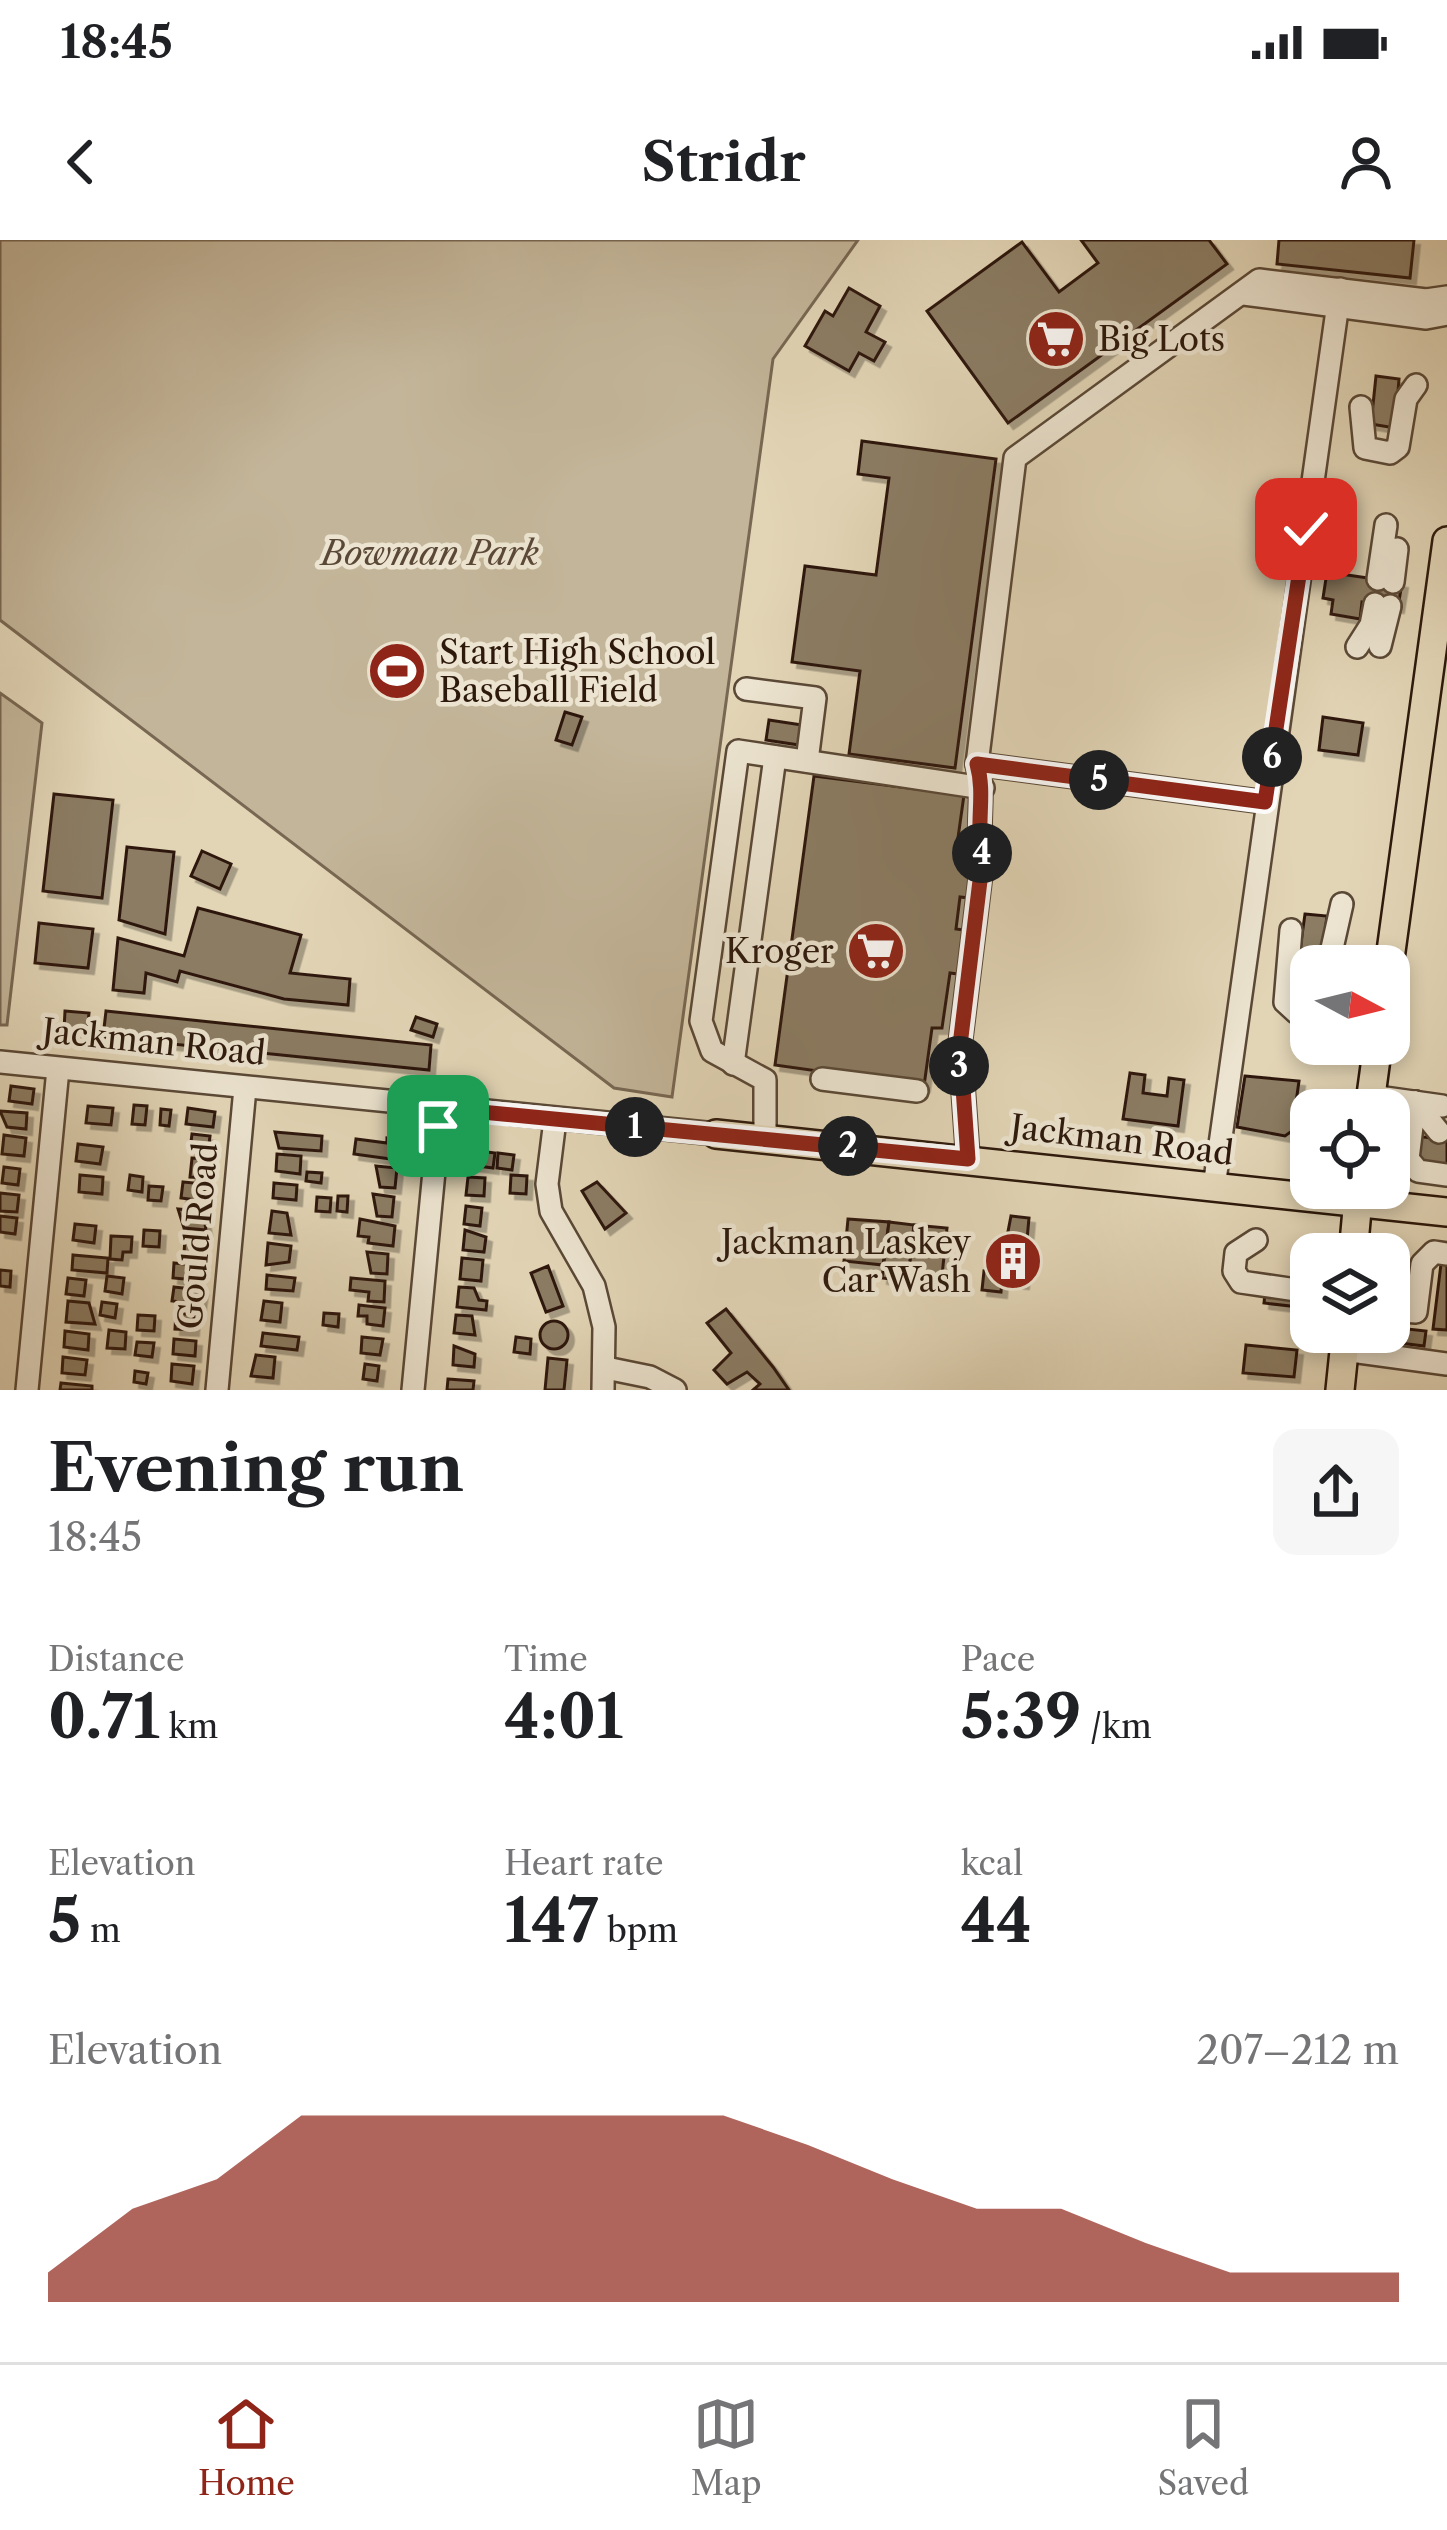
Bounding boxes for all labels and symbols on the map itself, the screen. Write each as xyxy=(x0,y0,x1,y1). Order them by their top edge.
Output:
supermarket icon: Big Lots xyxy=(1025,308,1087,370)
place label: Big Lots xyxy=(1098,319,1225,360)
pin xyxy=(1255,478,1357,580)
park label: Bowman Park xyxy=(318,533,539,574)
place label: Start High School Baseball Field xyxy=(439,632,716,711)
sports icon: Start High School Baseball Field xyxy=(366,640,428,702)
pin: 6 xyxy=(1242,727,1302,787)
pin: 5 xyxy=(1069,750,1129,810)
pin: 4 xyxy=(952,823,1012,883)
supermarket icon: Kroger xyxy=(845,920,907,982)
place label: Kroger xyxy=(725,931,834,972)
north arrow xyxy=(1290,945,1410,1065)
street label: Jackman Road xyxy=(35,1009,268,1074)
pin: 3 xyxy=(929,1036,989,1096)
pin xyxy=(387,1075,489,1177)
pin: 1 xyxy=(605,1097,665,1157)
street label: Jackman Road xyxy=(1003,1105,1236,1174)
pin: 2 xyxy=(818,1116,878,1176)
street label: Gould Road xyxy=(169,1141,227,1331)
place label: Jackman Laskey Car Wash xyxy=(716,1222,972,1301)
building icon: Jackman Laskey Car Wash xyxy=(982,1230,1044,1292)

